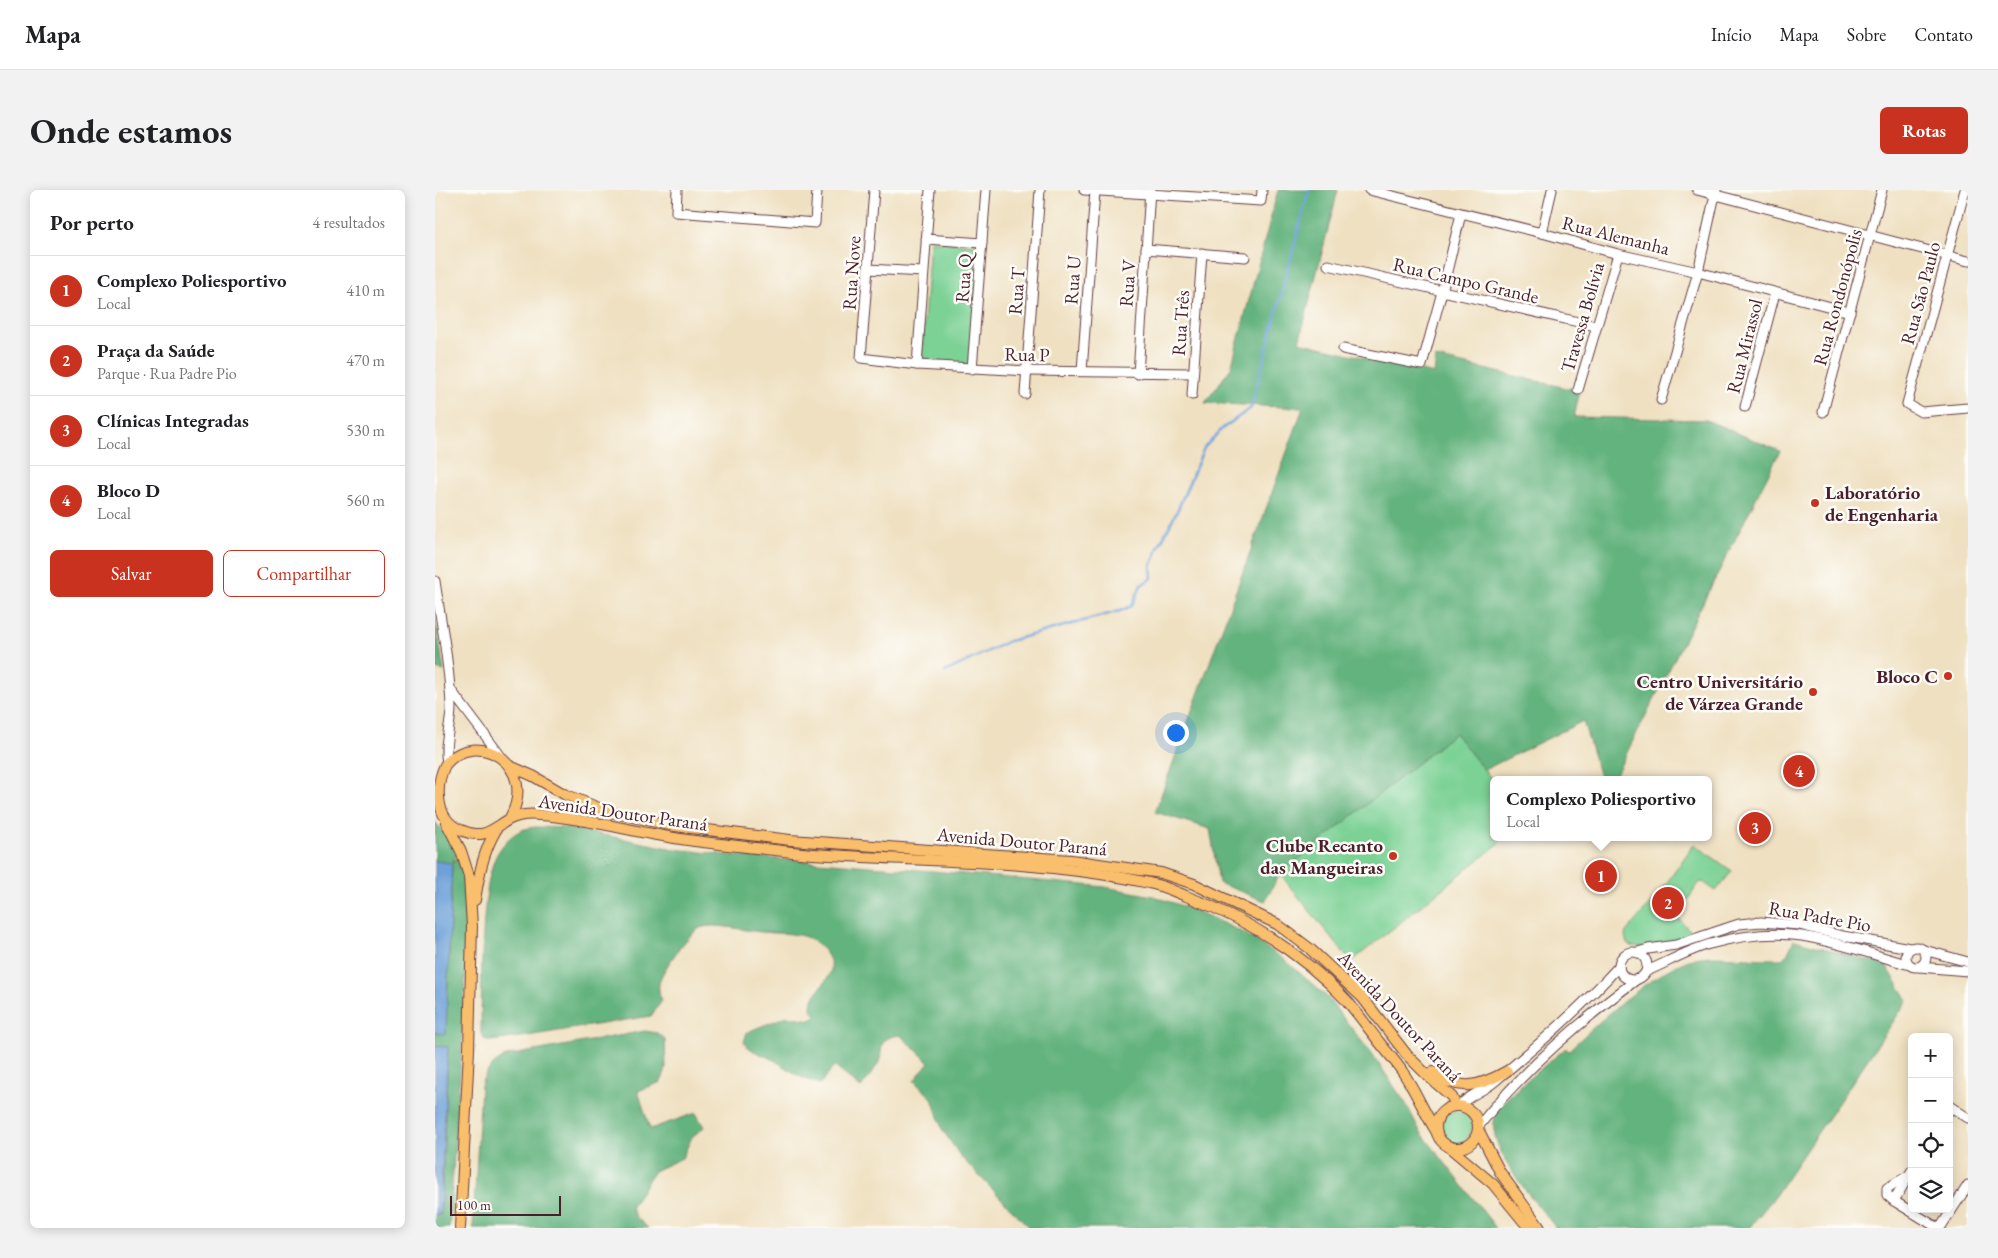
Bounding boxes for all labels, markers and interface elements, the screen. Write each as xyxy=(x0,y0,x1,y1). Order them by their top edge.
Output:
text: Mapa xyxy=(25,19,81,50)
text: Início xyxy=(1711,23,1752,46)
text: Mapa xyxy=(1780,23,1819,46)
text: Sobre xyxy=(1847,23,1886,46)
text: Contato xyxy=(1914,23,1973,46)
button: Rotas xyxy=(1880,107,1968,154)
text: Onde estamos xyxy=(30,108,232,153)
text: Por perto xyxy=(50,209,134,236)
street label: Rua Alemanha xyxy=(1560,210,1673,261)
text: 4 resultados xyxy=(313,212,385,233)
street label: Rua Rondonópolis xyxy=(1807,226,1868,368)
street label: Rua Nove xyxy=(836,235,867,311)
street label: Rua São Paulo xyxy=(1895,239,1946,347)
street label: Rua Q xyxy=(949,250,978,304)
street label: Rua Campo Grande xyxy=(1391,252,1541,309)
street label: Rua U xyxy=(1058,255,1087,305)
street label: Rua V xyxy=(1113,258,1142,308)
street label: Travessa Bolívia xyxy=(1555,259,1610,375)
street label: Rua T xyxy=(1002,266,1031,316)
text: Complexo Poliesportivo xyxy=(97,268,287,293)
text: 1 xyxy=(62,280,70,301)
text: 410 m xyxy=(346,280,385,301)
street label: Rua Três xyxy=(1166,289,1195,357)
text: Local xyxy=(97,293,131,314)
street label: Rua Mirassol xyxy=(1721,296,1768,396)
text: Praça da Saúde xyxy=(97,338,215,363)
street label: Rua P xyxy=(1004,342,1050,367)
text: 2 xyxy=(62,350,70,371)
text: 470 m xyxy=(346,350,385,371)
text: Parque · Rua Padre Pio xyxy=(97,363,237,384)
text: Clínicas Integradas xyxy=(97,408,249,433)
text: 3 xyxy=(62,420,70,441)
text: 530 m xyxy=(346,420,385,441)
text: Local xyxy=(97,433,131,454)
text: Bloco D xyxy=(97,478,160,503)
place label: Laboratório de Engenharia xyxy=(1825,480,1939,527)
text: 4 xyxy=(62,490,70,511)
text: 560 m xyxy=(346,490,385,511)
marker: Laboratório de Engenharia xyxy=(1809,497,1821,509)
text: Local xyxy=(97,503,131,524)
button: Salvar xyxy=(50,550,213,597)
button: Compartilhar xyxy=(223,550,385,597)
place label: Bloco C xyxy=(1876,664,1938,689)
place label: Centro Universitário de Várzea Grande xyxy=(1636,669,1803,716)
marker: Bloco C xyxy=(1942,670,1954,682)
marker: Centro Universitário de Várzea Grande xyxy=(1807,686,1819,698)
your location xyxy=(1163,720,1189,746)
pin: 4 xyxy=(1783,752,1815,790)
popup xyxy=(1490,776,1712,841)
text: Complexo Poliesportivo xyxy=(1506,786,1696,811)
street label: Avenida Doutor Paraná xyxy=(536,788,710,837)
pin: 3 xyxy=(1739,809,1771,847)
text: Local xyxy=(1506,811,1540,832)
street label: Avenida Doutor Paraná xyxy=(935,822,1108,861)
place label: Clube Recanto das Mangueiras xyxy=(1260,833,1383,880)
marker: Clube Recanto das Mangueiras xyxy=(1387,850,1399,862)
pin: 1 xyxy=(1585,857,1617,895)
pin: 2 xyxy=(1652,884,1684,922)
street label: Rua Padre Pio xyxy=(1767,895,1873,938)
street label: Avenida Doutor Paraná xyxy=(1332,945,1467,1088)
map controls xyxy=(1908,1033,1953,1213)
button: + xyxy=(1908,1033,1953,1078)
button: − xyxy=(1908,1078,1953,1123)
button: locate xyxy=(1908,1123,1953,1168)
button: layers xyxy=(1908,1168,1953,1213)
scale bar xyxy=(450,1193,561,1216)
text: 100 m xyxy=(457,1196,491,1214)

